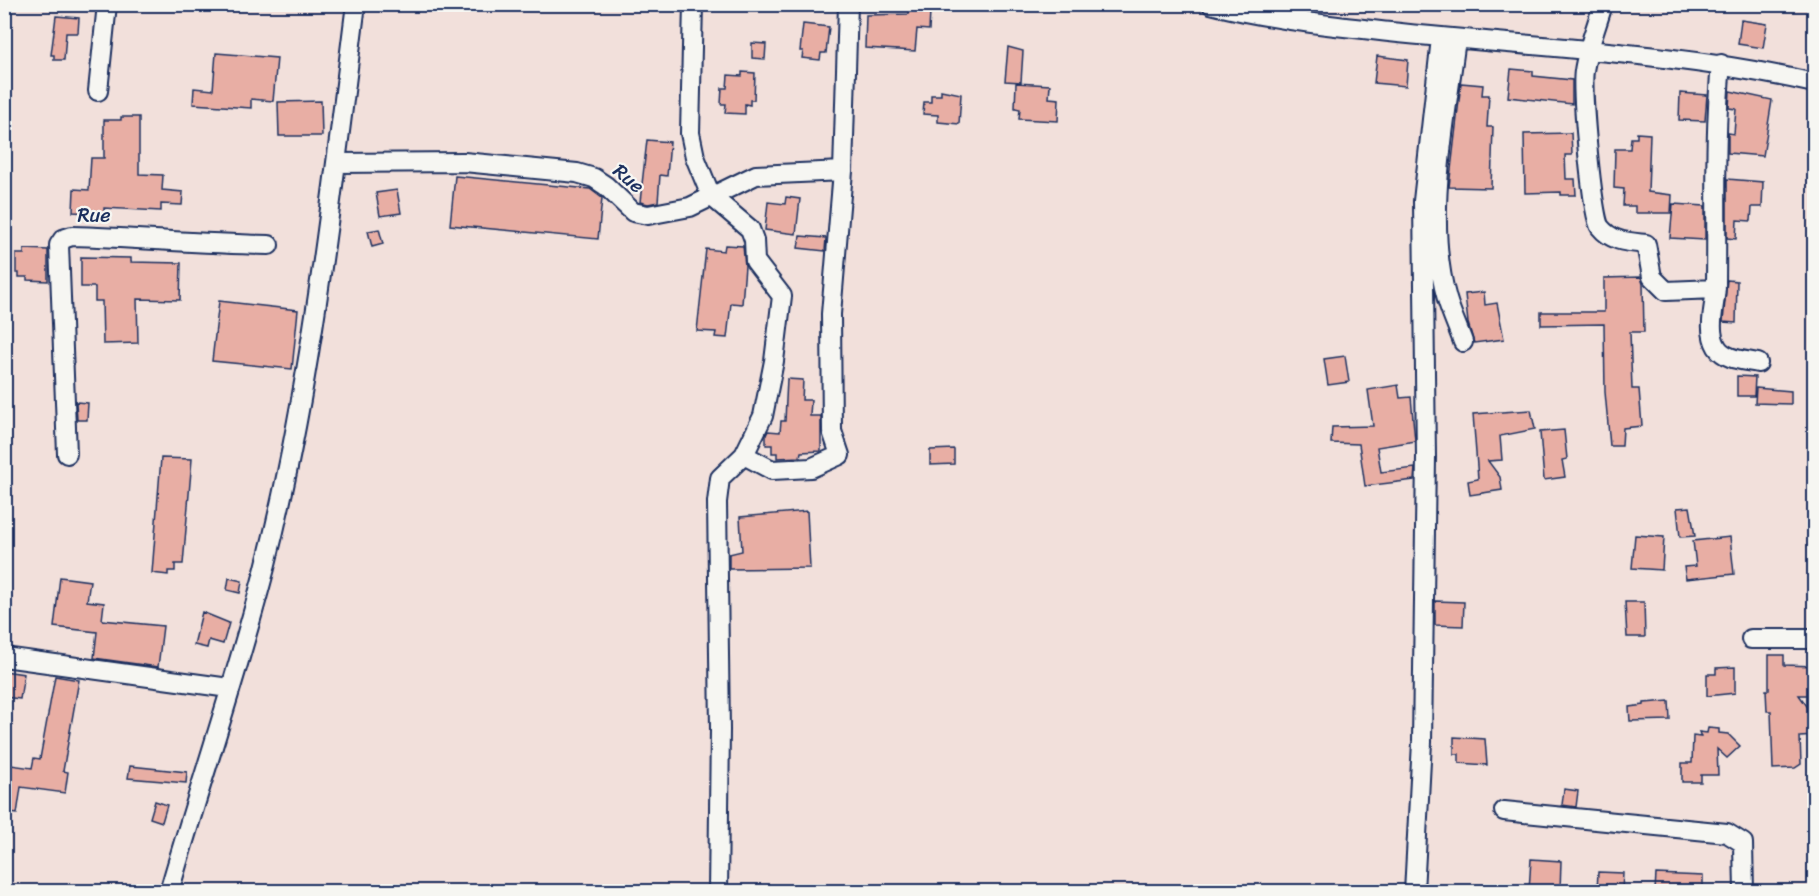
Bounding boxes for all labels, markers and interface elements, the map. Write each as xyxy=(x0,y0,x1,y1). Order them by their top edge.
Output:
street label: Rue xyxy=(605,154,653,202)
street label: Rue xyxy=(77,198,111,233)

